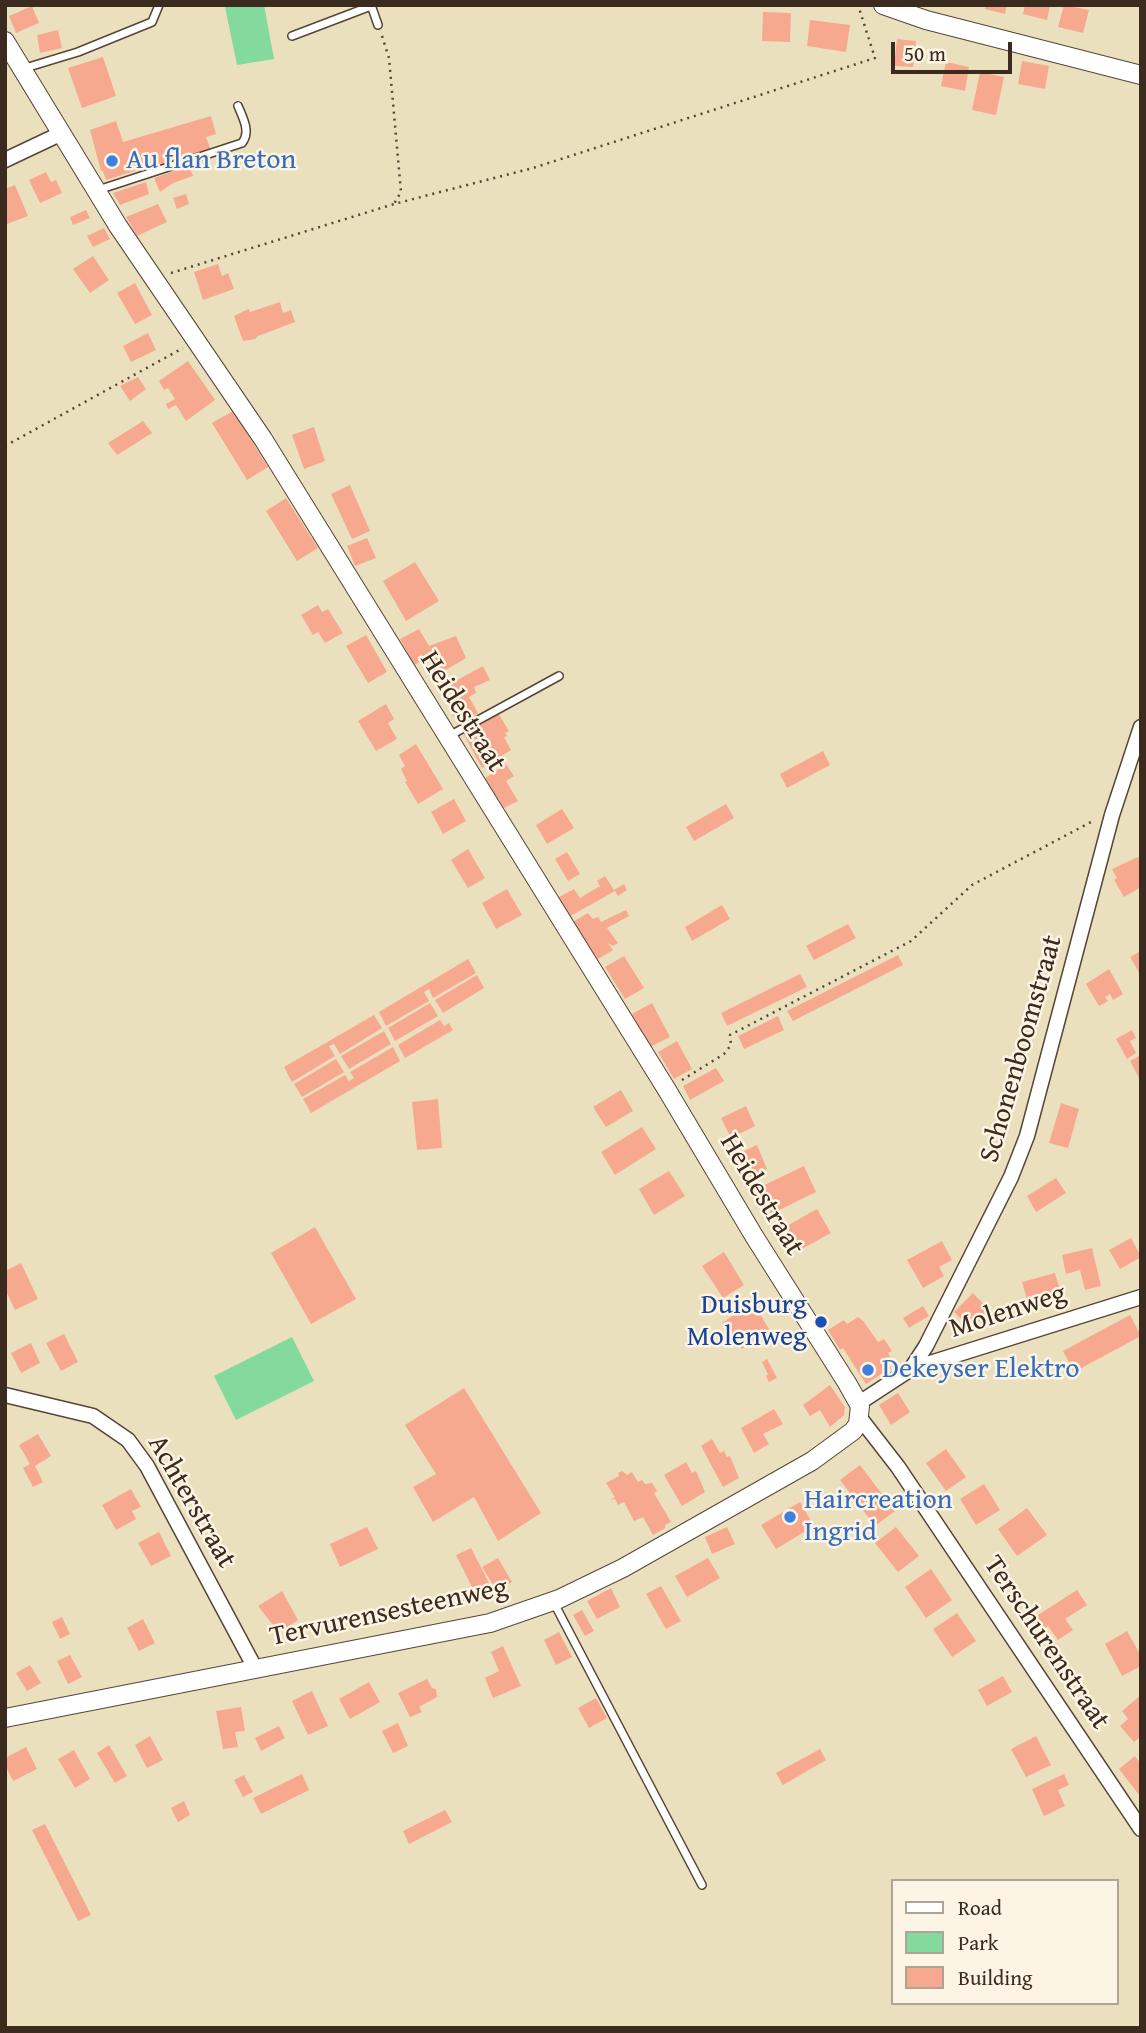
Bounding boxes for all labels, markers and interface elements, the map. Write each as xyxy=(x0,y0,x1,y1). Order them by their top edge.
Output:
scale bar xyxy=(894,28,1015,72)
text: 50 m xyxy=(904,38,946,69)
place label: Au flan Breton xyxy=(126,144,296,178)
marker: Au flan Breton xyxy=(104,153,120,169)
street label: Heidestraat xyxy=(412,645,512,779)
street label: Schonenboomstraat xyxy=(973,932,1071,1166)
street label: Heidestraat xyxy=(712,1128,810,1262)
street label: Molenweg xyxy=(946,1277,1070,1347)
place label: Duisburg Molenweg xyxy=(687,1289,807,1355)
marker: Duisburg Molenweg xyxy=(813,1314,829,1330)
place label: Dekeyser Elektro xyxy=(882,1353,1080,1387)
marker: Dekeyser Elektro xyxy=(860,1362,876,1378)
street label: Achterstraat xyxy=(139,1430,243,1574)
place label: Haircreation Ingrid xyxy=(804,1484,952,1550)
marker: Haircreation Ingrid xyxy=(782,1509,798,1525)
street label: Terschurenstraat xyxy=(976,1550,1116,1736)
street label: Tervurensesteenweg xyxy=(267,1571,511,1655)
legend xyxy=(890,1879,1118,2005)
text: Road xyxy=(958,1892,1002,1923)
text: Park xyxy=(958,1927,999,1958)
text: Building xyxy=(958,1962,1032,1993)

